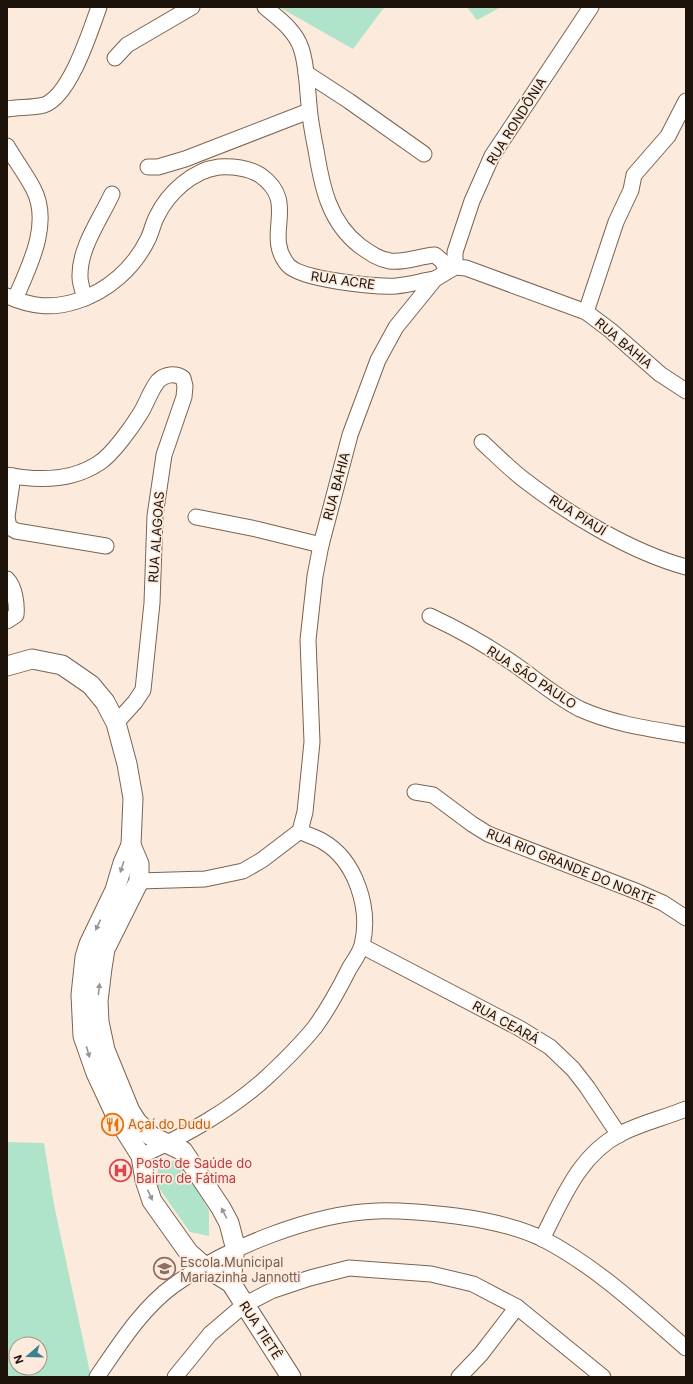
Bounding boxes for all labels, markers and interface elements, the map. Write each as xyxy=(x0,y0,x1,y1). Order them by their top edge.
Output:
street label: RUA RONDÔNIA xyxy=(483,74,549,168)
street label: RUA ACRE xyxy=(310,268,376,292)
street label: RUA BAHIA xyxy=(592,314,656,372)
street label: RUA BAHIA xyxy=(319,450,353,522)
street label: RUA ALAGOAS xyxy=(145,491,167,583)
street label: RUA PIAUÍ xyxy=(547,491,610,539)
street label: RUA SÃO PAULO xyxy=(484,642,580,712)
street label: RUA RIO GRANDE DO NORTE xyxy=(484,825,658,907)
one-way arrow xyxy=(118,861,124,873)
one-way arrow xyxy=(95,920,101,931)
one-way arrow xyxy=(96,983,103,995)
street label: RUA CEARÁ xyxy=(470,997,542,1047)
one-way arrow xyxy=(85,1046,91,1058)
restaurant icon: Açaí do Dudu xyxy=(100,1111,126,1137)
place label: Açaí do Dudu xyxy=(128,1116,211,1132)
place label: Posto de Saúde do Bairro de Fátima xyxy=(136,1155,252,1186)
hospital icon: Posto de Saúde do Bairro de Fátima xyxy=(107,1157,133,1183)
one-way arrow xyxy=(147,1189,153,1201)
one-way arrow xyxy=(221,1207,227,1219)
place label: Escola Municipal Mariazinha Jannotti xyxy=(180,1254,300,1285)
school or university icon: Escola Municipal Mariazinha Jannotti xyxy=(152,1256,178,1282)
street label: RUA TIETÊ xyxy=(236,1298,286,1362)
north arrow xyxy=(8,1336,48,1376)
text: N xyxy=(11,1353,27,1366)

